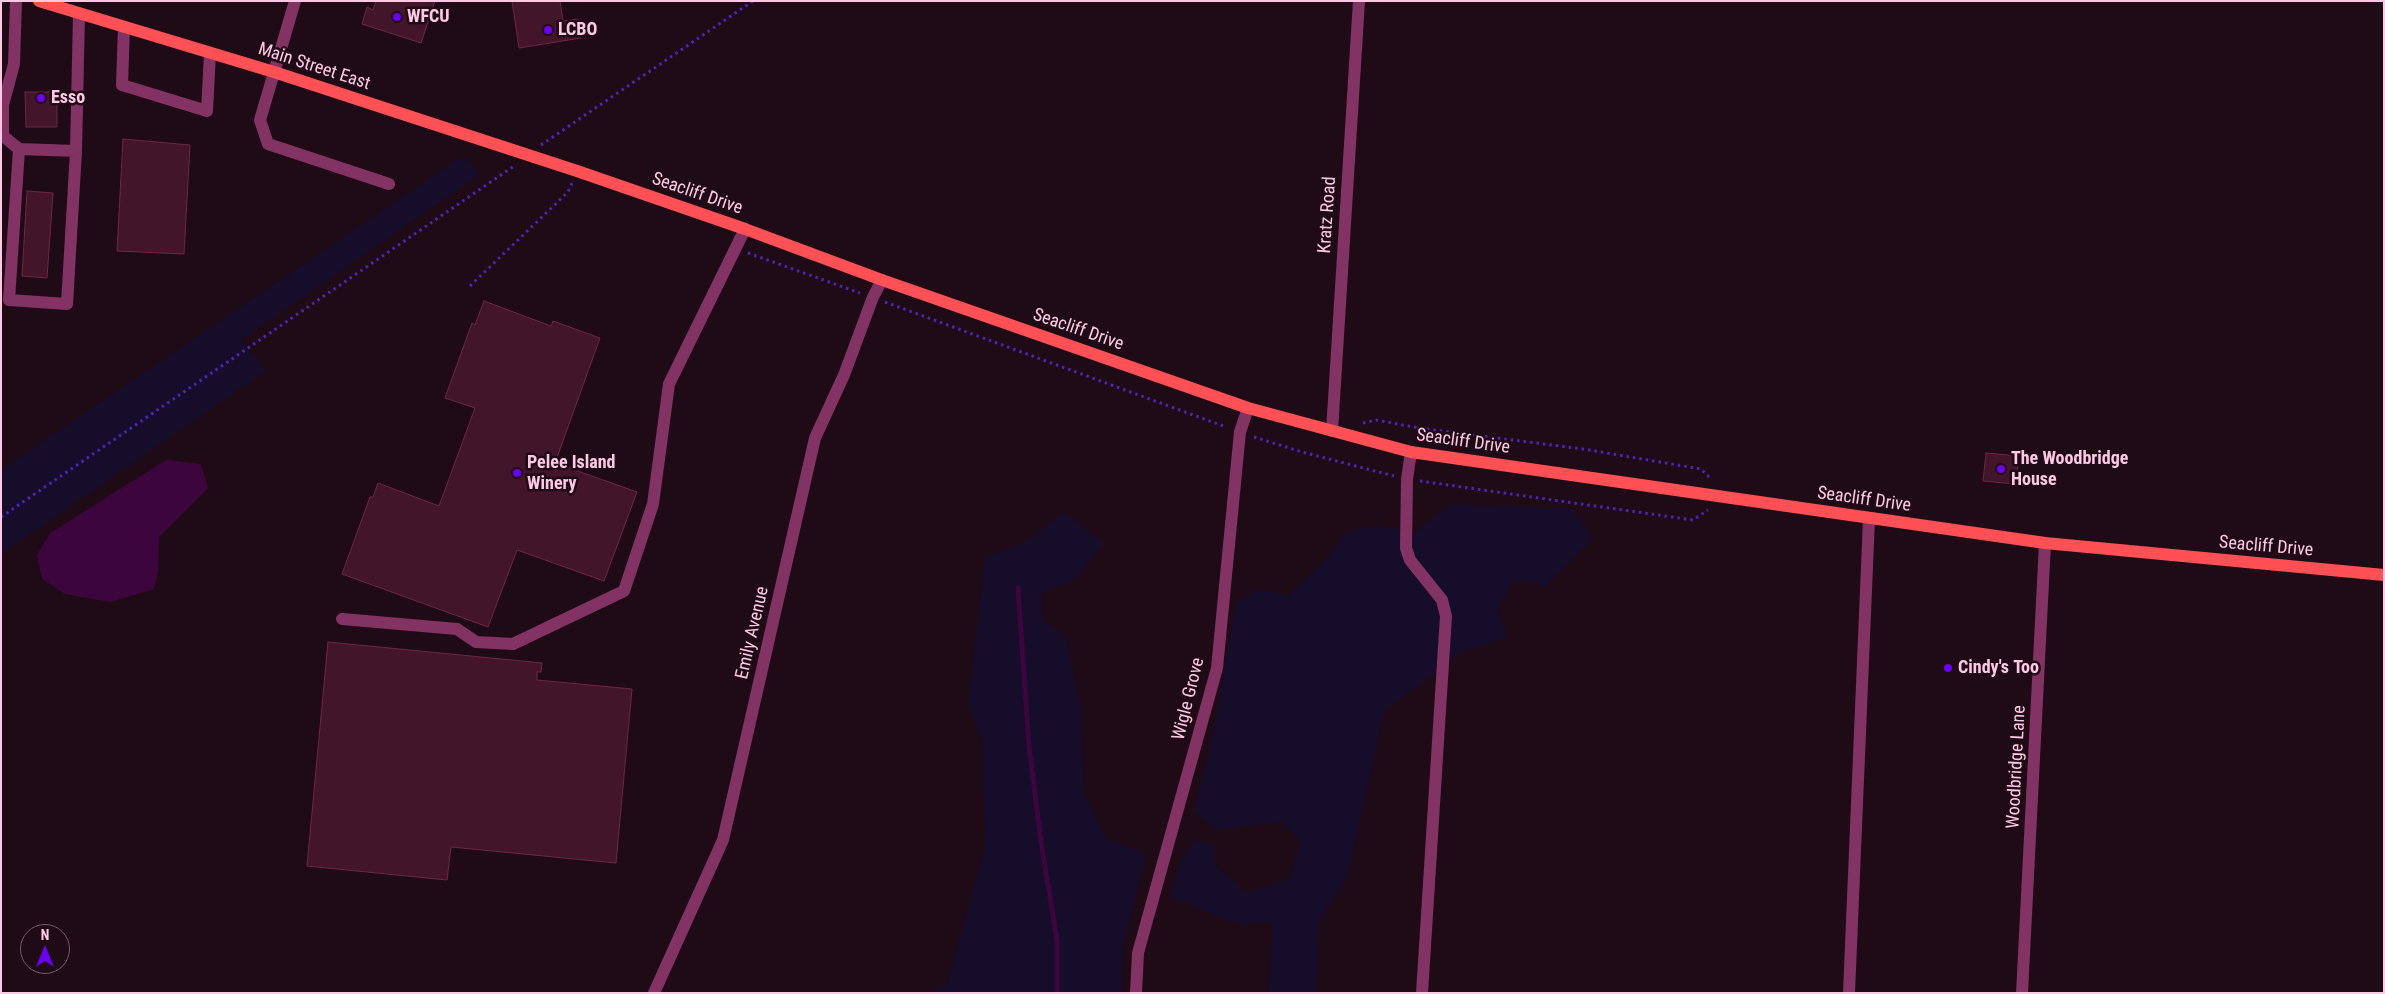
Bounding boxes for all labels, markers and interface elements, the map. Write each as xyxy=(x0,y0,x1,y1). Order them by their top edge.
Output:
place label: WFCU xyxy=(407,6,450,28)
marker: WFCU xyxy=(391,11,403,23)
place label: LCBO xyxy=(558,19,597,41)
marker: LCBO xyxy=(542,24,554,36)
street label: Main Street East xyxy=(255,39,373,95)
place label: Esso xyxy=(51,87,85,109)
marker: Esso xyxy=(35,92,47,104)
street label: Seacliff Drive xyxy=(649,168,745,220)
street label: Kratz Road xyxy=(1315,176,1341,254)
street label: Seacliff Drive xyxy=(1030,304,1126,356)
street label: Seacliff Drive xyxy=(1415,425,1511,459)
place label: The Woodbridge House xyxy=(2011,448,2128,490)
place label: Pelee Island Winery xyxy=(527,452,615,494)
marker: The Woodbridge House xyxy=(1995,463,2007,475)
marker: Pelee Island Winery xyxy=(511,467,523,479)
street label: Seacliff Drive xyxy=(1816,483,1912,517)
street label: Seacliff Drive xyxy=(2218,532,2314,562)
street label: Emily Avenue xyxy=(732,585,774,681)
street label: Wigle Grove xyxy=(1168,655,1210,743)
place label: Cindy's Too xyxy=(1958,657,2039,679)
marker: Cindy's Too xyxy=(1942,662,1954,674)
street label: Woodbridge Lane xyxy=(2003,705,2031,829)
north arrow xyxy=(20,924,70,974)
text: N xyxy=(41,927,49,943)

